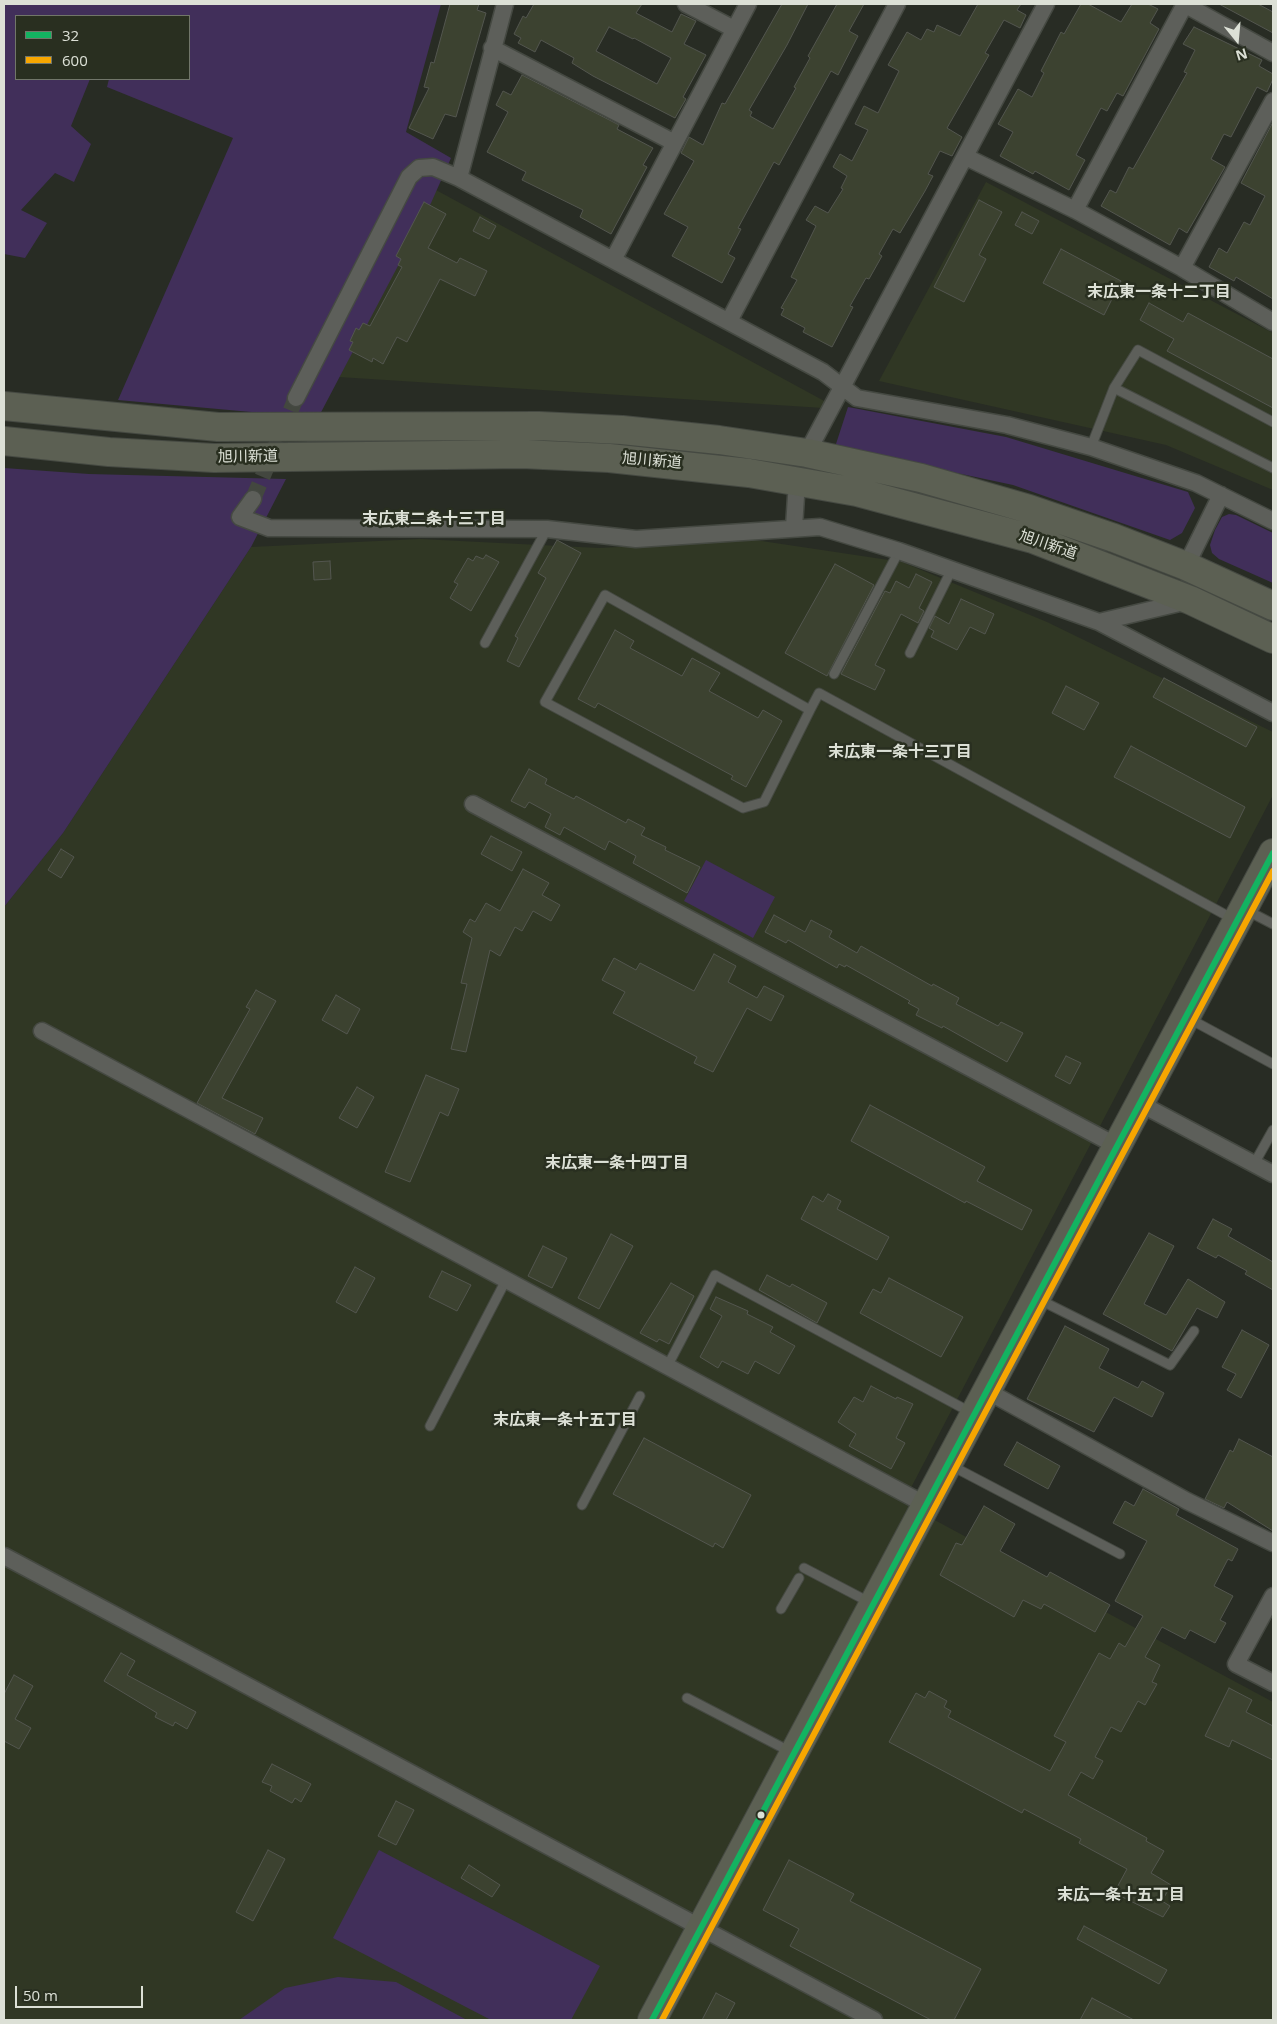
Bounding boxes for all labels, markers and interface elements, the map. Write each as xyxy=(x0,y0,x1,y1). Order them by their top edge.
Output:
legend xyxy=(15,15,190,80)
north arrow xyxy=(1212,15,1262,65)
text: 32 xyxy=(62,25,79,45)
text: N xyxy=(1233,44,1250,66)
text: 600 xyxy=(62,50,88,70)
district label: 末広東一条十二丁目 xyxy=(1087,282,1231,302)
street label: 旭川新道 xyxy=(218,447,278,467)
street label: 旭川新道 xyxy=(621,449,683,473)
district label: 末広東二条十三丁目 xyxy=(362,509,506,529)
street label: 旭川新道 xyxy=(1017,527,1079,563)
district label: 末広東一条十三丁目 xyxy=(828,742,972,762)
district label: 末広東一条十四丁目 xyxy=(545,1153,689,1173)
district label: 末広東一条十五丁目 xyxy=(493,1410,637,1430)
unlabelled marker xyxy=(756,1810,766,1820)
district label: 末広一条十五丁目 xyxy=(1057,1885,1185,1905)
scale bar xyxy=(18,1976,145,2008)
text: 50 m xyxy=(23,1985,58,2005)

